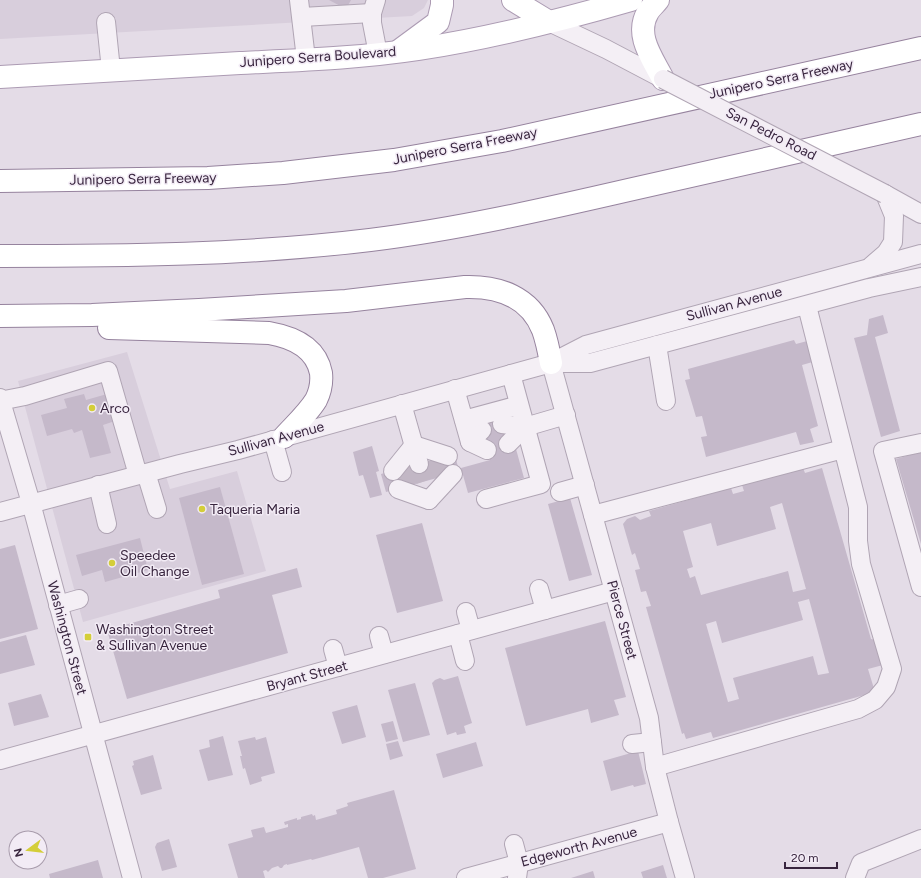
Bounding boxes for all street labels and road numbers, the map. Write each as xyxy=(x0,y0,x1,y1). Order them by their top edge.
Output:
street label: Junipero Serra Boulevard xyxy=(239,43,397,71)
street label: Junipero Serra Freeway xyxy=(707,55,855,103)
street label: San Pedro Road xyxy=(723,104,819,164)
street label: Junipero Serra Freeway xyxy=(391,123,539,168)
street label: Junipero Serra Freeway xyxy=(69,169,217,189)
street label: Sullivan Avenue xyxy=(684,283,784,325)
street label: Sullivan Avenue xyxy=(226,418,326,460)
street label: Pierce Street xyxy=(603,578,641,662)
street label: Washington Street xyxy=(44,579,90,697)
street label: Bryant Street xyxy=(265,657,349,695)
street label: Edgeworth Avenue xyxy=(519,823,639,871)

